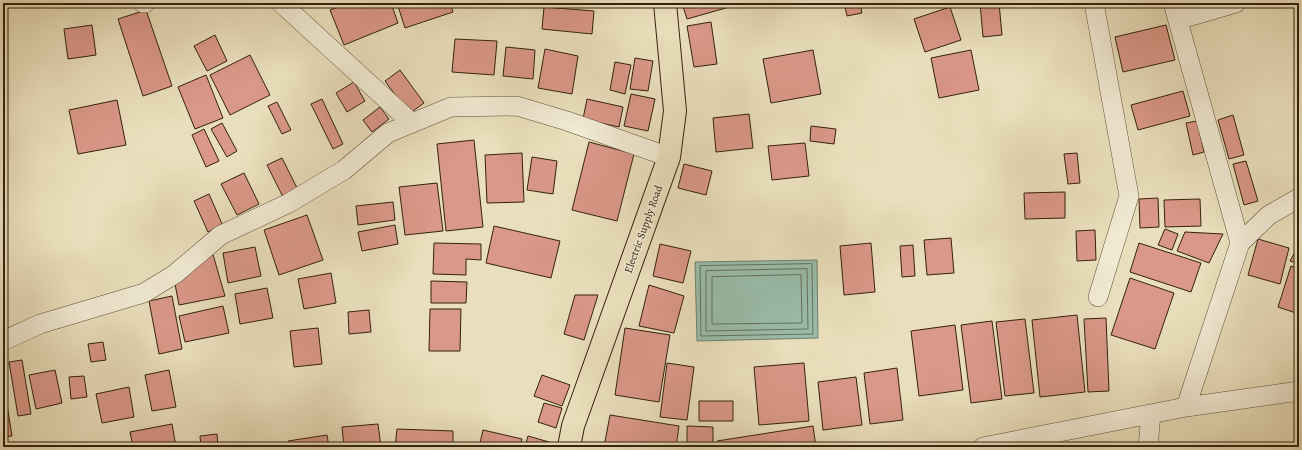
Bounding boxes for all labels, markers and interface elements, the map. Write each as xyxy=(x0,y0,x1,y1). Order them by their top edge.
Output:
street label: Electric Supply Road xyxy=(621,183,666,275)

